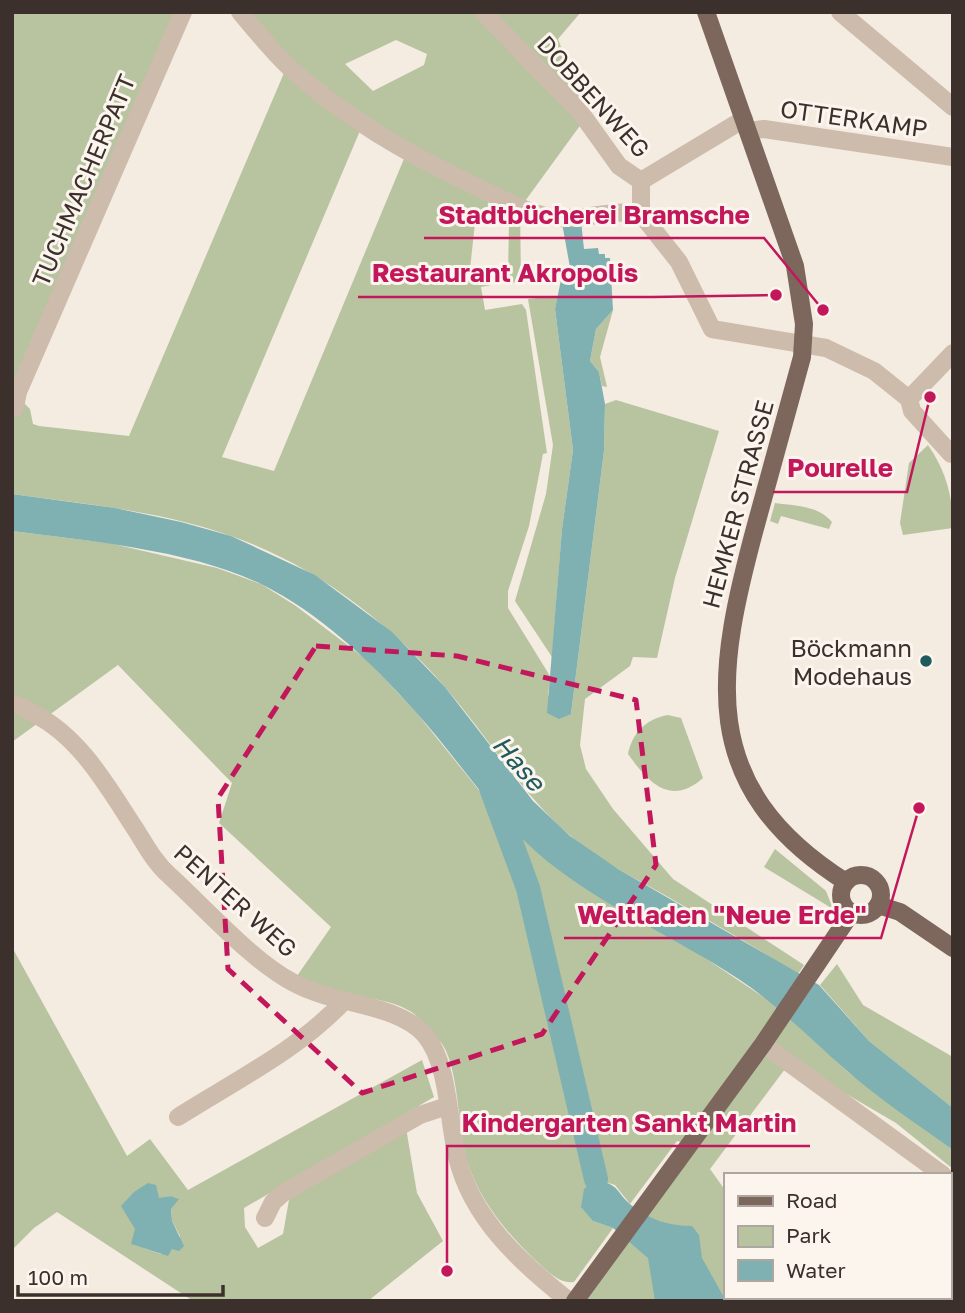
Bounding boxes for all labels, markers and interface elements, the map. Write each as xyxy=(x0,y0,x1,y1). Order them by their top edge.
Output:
street label: DOBBENWEG xyxy=(532,29,656,163)
street label: TUCHMACHERPATT xyxy=(25,70,141,290)
street label: OTTERKAMP xyxy=(778,93,930,143)
callout: Stadtbücherei Bramsche xyxy=(424,191,764,238)
text: Stadtbücherei Bramsche xyxy=(438,199,750,230)
callout: Restaurant Akropolis xyxy=(358,250,653,297)
text: Restaurant Akropolis xyxy=(372,257,638,288)
street label: HEMKER STRASSE xyxy=(695,397,779,611)
callout: Pourelle xyxy=(773,445,907,492)
text: Pourelle xyxy=(787,452,893,483)
place label: Böckmann Modehaus xyxy=(791,633,912,690)
marker: Böckmann Modehaus xyxy=(918,653,934,669)
water label: Hase xyxy=(487,729,553,799)
street label: PENTER WEG xyxy=(169,837,303,963)
callout: Weltladen "Neue Erde" xyxy=(564,891,881,938)
text: Weltladen "Neue Erde" xyxy=(577,899,867,930)
callout: Kindergarten Sankt Martin xyxy=(447,1099,810,1146)
text: Kindergarten Sankt Martin xyxy=(461,1107,797,1138)
legend xyxy=(724,1173,951,1299)
text: Road xyxy=(786,1187,837,1213)
text: Park xyxy=(786,1222,832,1248)
scale bar xyxy=(18,1254,222,1298)
text: Water xyxy=(786,1257,846,1283)
text: 100 m xyxy=(28,1264,88,1290)

